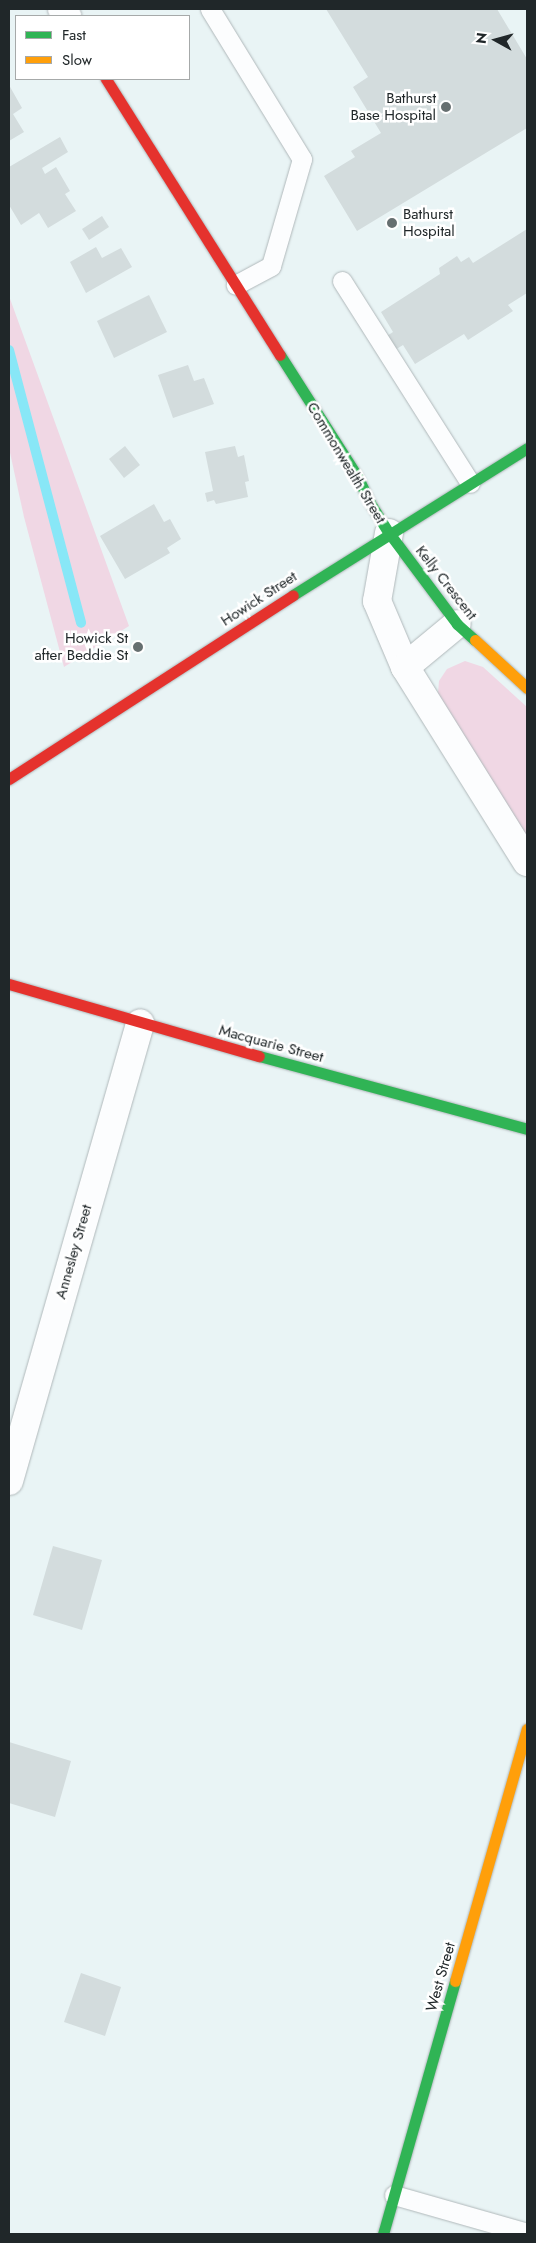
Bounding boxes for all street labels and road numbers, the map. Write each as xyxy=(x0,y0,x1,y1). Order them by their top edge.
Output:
street label: Commonwealth Street xyxy=(303,399,389,527)
street label: Kelly Crescent xyxy=(411,542,481,624)
street label: Howick Street xyxy=(218,568,300,630)
street label: Macquarie Street xyxy=(217,1021,325,1067)
street label: Annesley Street xyxy=(52,1203,96,1301)
street label: West Street xyxy=(423,1940,459,2014)

